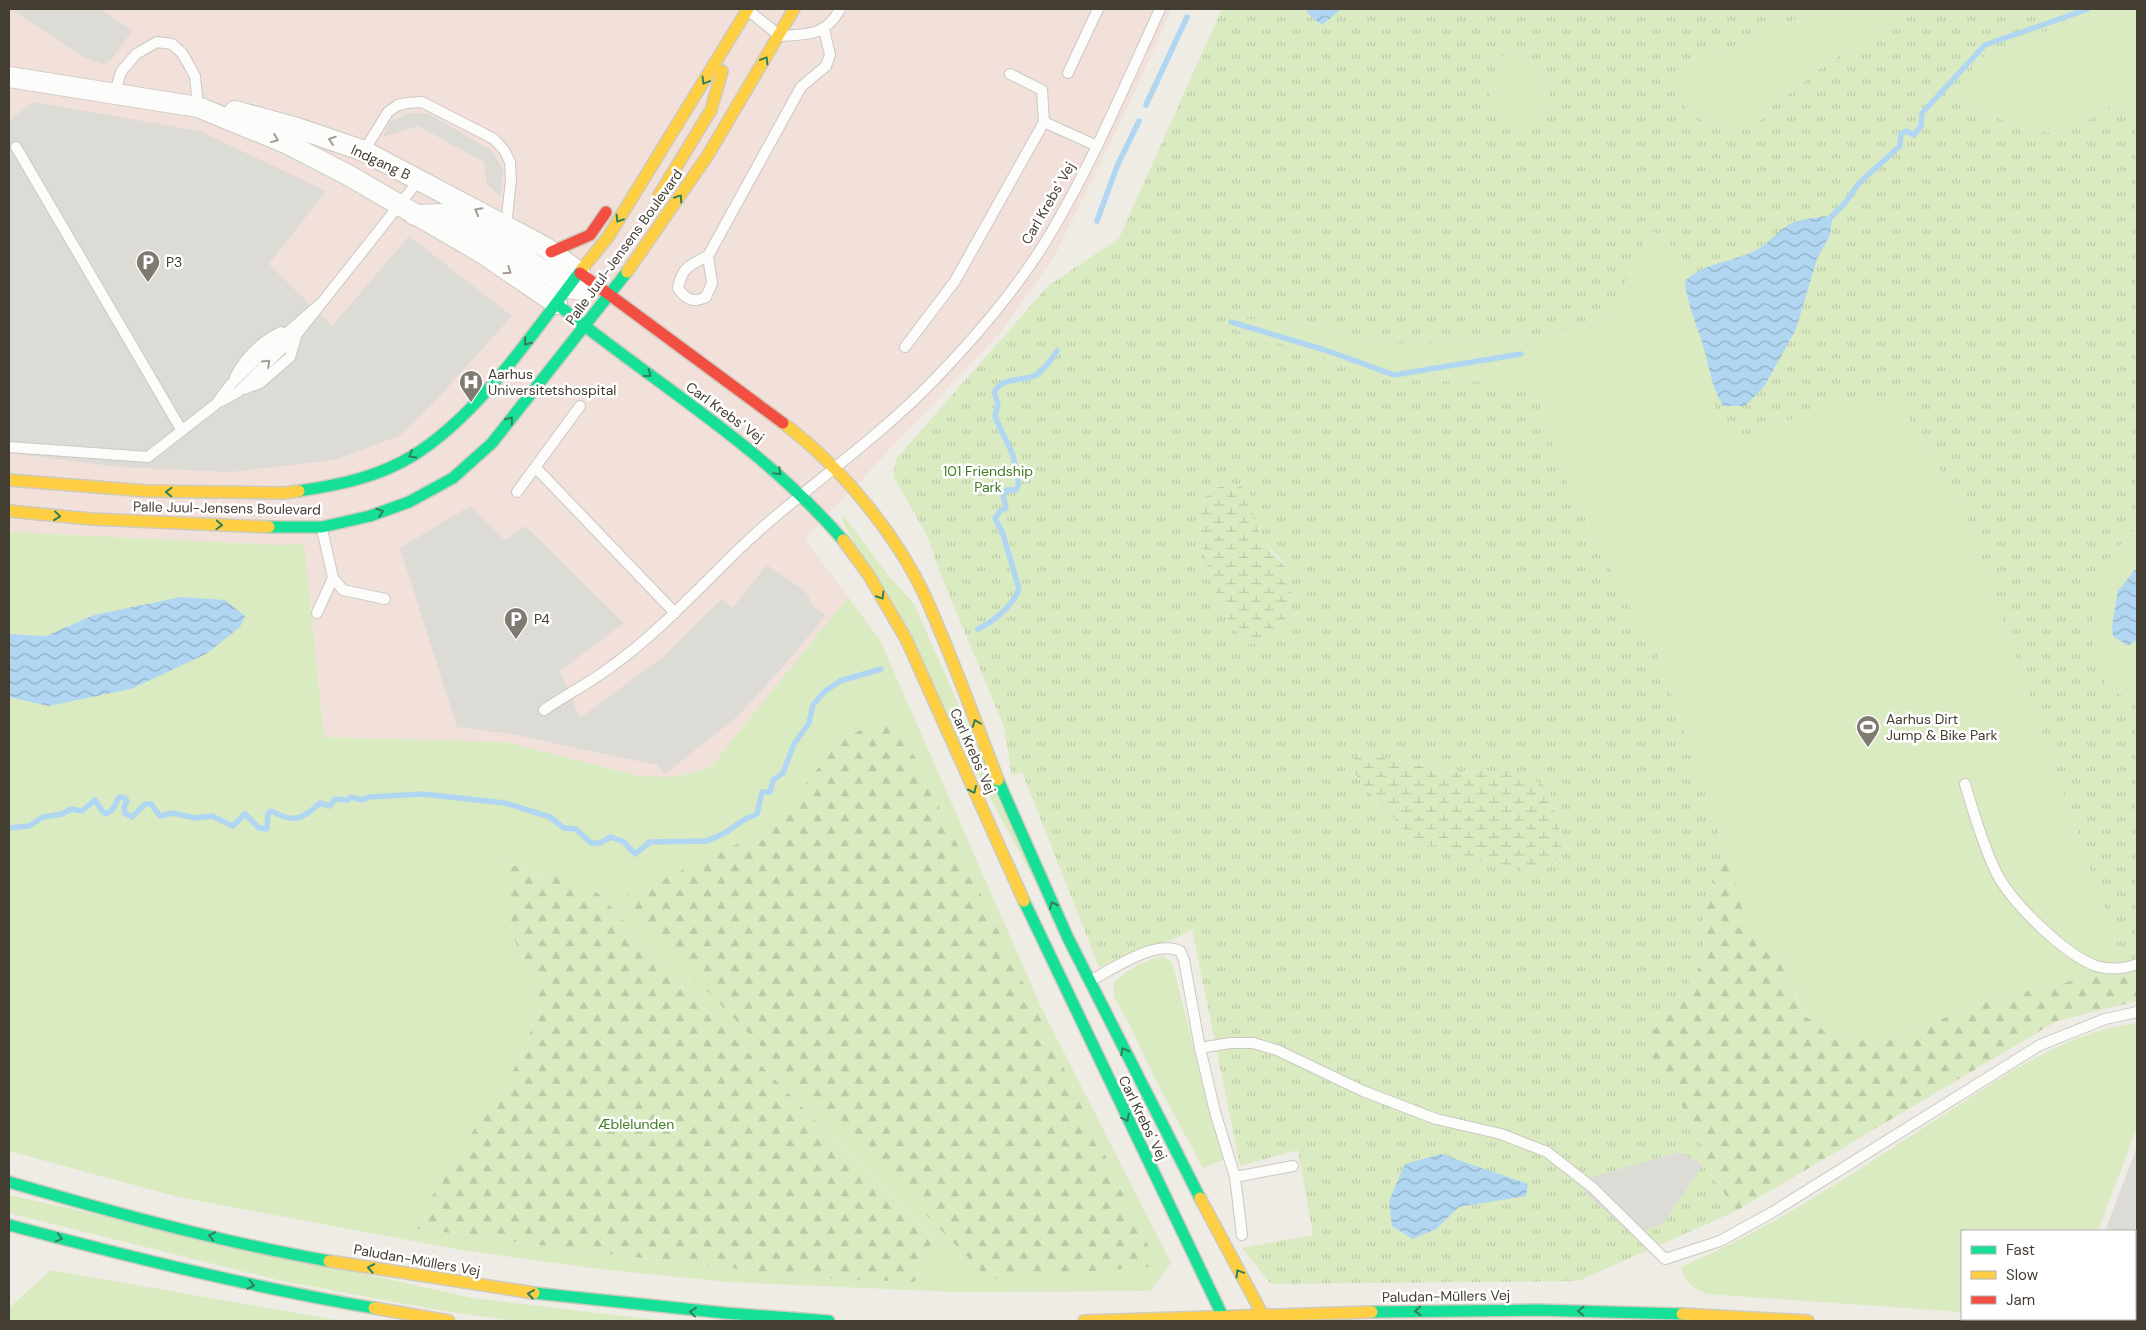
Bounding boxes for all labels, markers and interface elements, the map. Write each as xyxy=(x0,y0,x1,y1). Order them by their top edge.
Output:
one-way arrow xyxy=(759,57,769,66)
one-way arrow xyxy=(701,75,711,84)
one-way arrow xyxy=(271,133,279,143)
one-way arrow xyxy=(328,136,337,146)
street label: Indgang B xyxy=(348,140,414,184)
street label: Carl Krebs' Vej xyxy=(1017,159,1079,247)
street label: Palle Juul-Jensens Boulevard xyxy=(562,166,686,328)
one-way arrow xyxy=(673,194,682,204)
one-way arrow xyxy=(474,207,483,217)
one-way arrow xyxy=(616,214,626,223)
parking icon: P3 xyxy=(135,249,161,283)
place label: P3 xyxy=(166,253,182,271)
one-way arrow xyxy=(502,264,511,274)
one-way arrow xyxy=(524,336,532,345)
one-way arrow xyxy=(262,360,271,369)
place label: Aarhus Universitetshospital xyxy=(488,365,616,399)
one-way arrow xyxy=(642,368,652,377)
hospital icon: Aarhus Universitetshospital xyxy=(458,369,484,403)
street label: Carl Krebs' Vej xyxy=(682,378,768,446)
one-way arrow xyxy=(504,416,513,426)
one-way arrow xyxy=(408,449,417,459)
park label: 101 Friendship Park xyxy=(943,462,1033,496)
one-way arrow xyxy=(772,466,781,475)
one-way arrow xyxy=(164,487,172,497)
street label: Palle Juul-Jensens Boulevard xyxy=(133,497,321,519)
one-way arrow xyxy=(375,508,384,518)
one-way arrow xyxy=(54,510,62,521)
one-way arrow xyxy=(216,520,224,530)
one-way arrow xyxy=(875,591,885,600)
parking icon: P4 xyxy=(503,606,529,640)
place label: P4 xyxy=(534,610,550,628)
street label: Carl Krebs' Vej xyxy=(946,705,1000,797)
place label: Aarhus Dirt Jump & Bike Park xyxy=(1886,710,1998,744)
sports icon: Aarhus Dirt Jump & Bike Park xyxy=(1855,714,1881,748)
one-way arrow xyxy=(972,719,982,728)
one-way arrow xyxy=(967,785,978,794)
one-way arrow xyxy=(1049,901,1059,910)
one-way arrow xyxy=(1120,1047,1130,1056)
street label: Carl Krebs' Vej xyxy=(1115,1073,1171,1163)
one-way arrow xyxy=(1120,1113,1131,1122)
park label: Æblelunden xyxy=(598,1115,674,1133)
legend xyxy=(1961,1230,2136,1320)
one-way arrow xyxy=(207,1231,216,1242)
one-way arrow xyxy=(55,1232,64,1243)
street label: Paludan-Müllers Vej xyxy=(352,1240,482,1280)
text: Fast xyxy=(2006,1240,2035,1260)
one-way arrow xyxy=(367,1263,375,1273)
text: Slow xyxy=(2006,1265,2039,1285)
one-way arrow xyxy=(1235,1269,1245,1278)
one-way arrow xyxy=(247,1279,256,1290)
street label: Paludan-Müllers Vej xyxy=(1382,1286,1510,1306)
one-way arrow xyxy=(527,1289,536,1299)
text: Jam xyxy=(2006,1290,2035,1310)
one-way arrow xyxy=(689,1306,697,1317)
one-way arrow xyxy=(1414,1306,1422,1316)
one-way arrow xyxy=(1576,1306,1584,1317)

